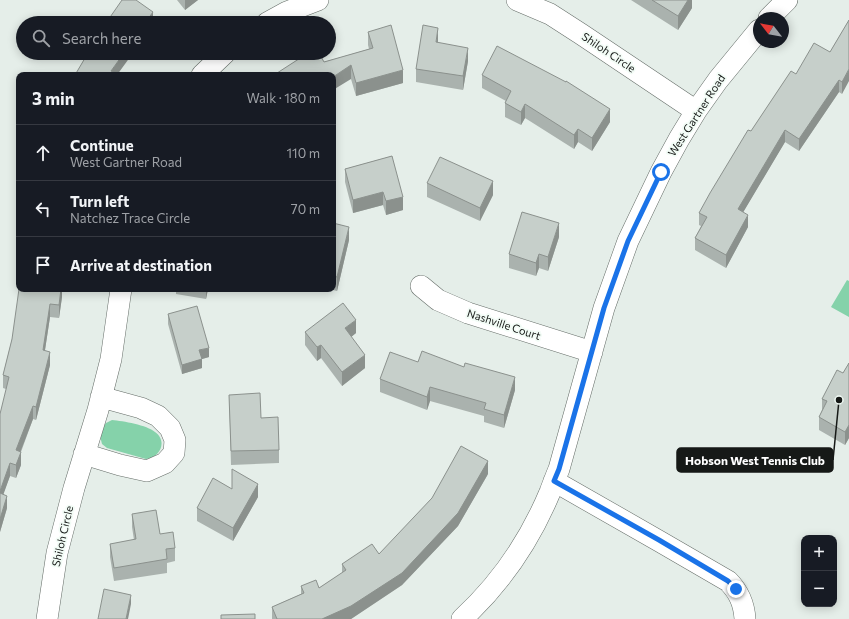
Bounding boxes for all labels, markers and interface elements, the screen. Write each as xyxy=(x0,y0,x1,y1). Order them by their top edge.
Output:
north arrow xyxy=(753,12,789,48)
search box xyxy=(16,16,336,60)
icon: search xyxy=(30,27,52,49)
text: Search here xyxy=(62,29,141,47)
street label: Shiloh Circle xyxy=(580,29,638,75)
street label: West Gartner Road xyxy=(665,72,727,158)
text: 3 min xyxy=(32,88,75,109)
text: Walk · 180 m xyxy=(246,90,320,106)
text: Continue xyxy=(70,136,134,154)
icon: ahead xyxy=(32,142,54,164)
text: 110 m xyxy=(287,145,320,161)
text: West Gartner Road xyxy=(70,154,182,170)
route start xyxy=(652,163,670,181)
text: Turn left xyxy=(70,192,129,210)
icon: left xyxy=(32,198,54,220)
text: 70 m xyxy=(291,201,320,217)
text: Natchez Trace Circle xyxy=(70,210,190,226)
icon: arrive xyxy=(32,254,54,276)
text: Arrive at destination xyxy=(70,256,212,274)
street label: Nashville Court xyxy=(466,306,543,342)
callout: Hobson West Tennis Club xyxy=(677,448,833,472)
text: Hobson West Tennis Club xyxy=(685,453,825,467)
street label: Shiloh Circle xyxy=(49,504,75,568)
map controls xyxy=(801,535,837,607)
button: + xyxy=(801,535,837,571)
button: − xyxy=(801,571,837,607)
route end xyxy=(727,580,745,598)

